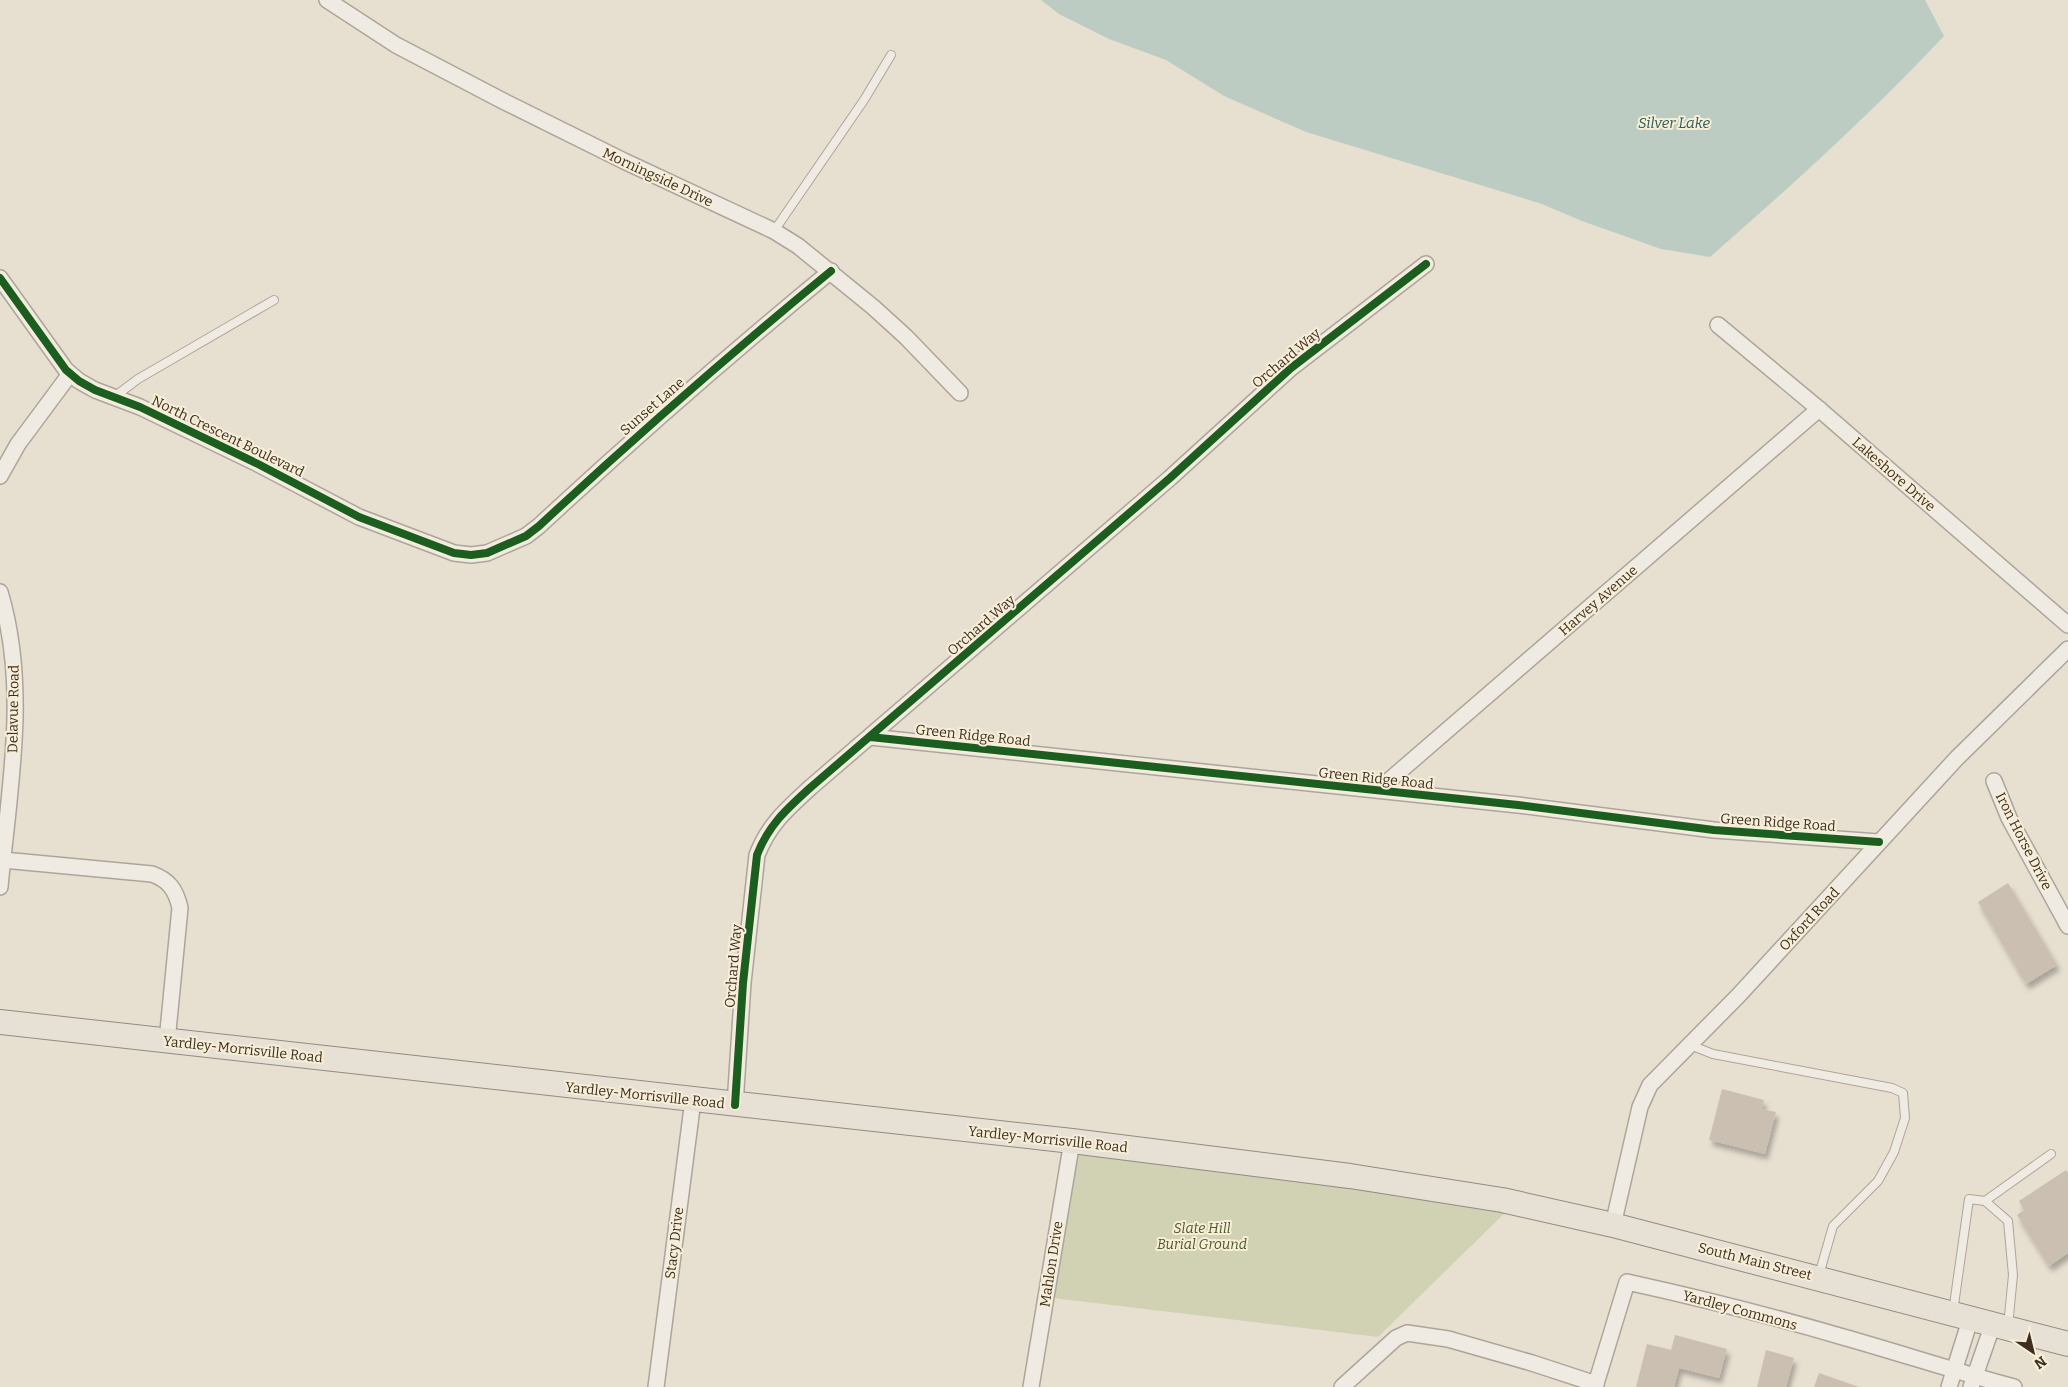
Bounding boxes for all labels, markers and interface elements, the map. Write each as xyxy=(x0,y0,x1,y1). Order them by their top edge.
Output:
water label: Silver Lake xyxy=(1638,114,1710,132)
street label: Morningside Drive xyxy=(600,144,716,211)
street label: Orchard Way xyxy=(1249,324,1324,392)
street label: Sunset Lane xyxy=(617,374,688,439)
street label: North Crescent Boulevard xyxy=(149,392,307,481)
street label: Lakeshore Drive xyxy=(1849,434,1939,515)
street label: Harvey Avenue xyxy=(1555,562,1641,639)
street label: Orchard Way xyxy=(944,591,1019,659)
street label: Delavue Road xyxy=(4,665,23,753)
street label: Green Ridge Road xyxy=(915,721,1031,750)
street label: Green Ridge Road xyxy=(1318,764,1434,793)
street label: Iron Horse Drive xyxy=(1992,790,2055,893)
street label: Green Ridge Road xyxy=(1720,810,1836,835)
street label: Oxford Road xyxy=(1776,884,1843,955)
street label: Orchard Way xyxy=(721,923,746,1009)
street label: Yardley-Morrisville Road xyxy=(162,1033,324,1066)
street label: Yardley-Morrisville Road xyxy=(564,1079,726,1112)
street label: Yardley-Morrisville Road xyxy=(967,1123,1129,1156)
street label: Stacy Drive xyxy=(662,1206,687,1280)
street label: Mahlon Drive xyxy=(1036,1220,1067,1308)
park label: Slate Hill Burial Ground xyxy=(1157,1220,1247,1253)
street label: South Main Street xyxy=(1696,1239,1814,1284)
street label: Yardley Commons xyxy=(1681,1287,1799,1334)
north arrow xyxy=(2008,1327,2058,1377)
text: N xyxy=(2031,1352,2049,1372)

